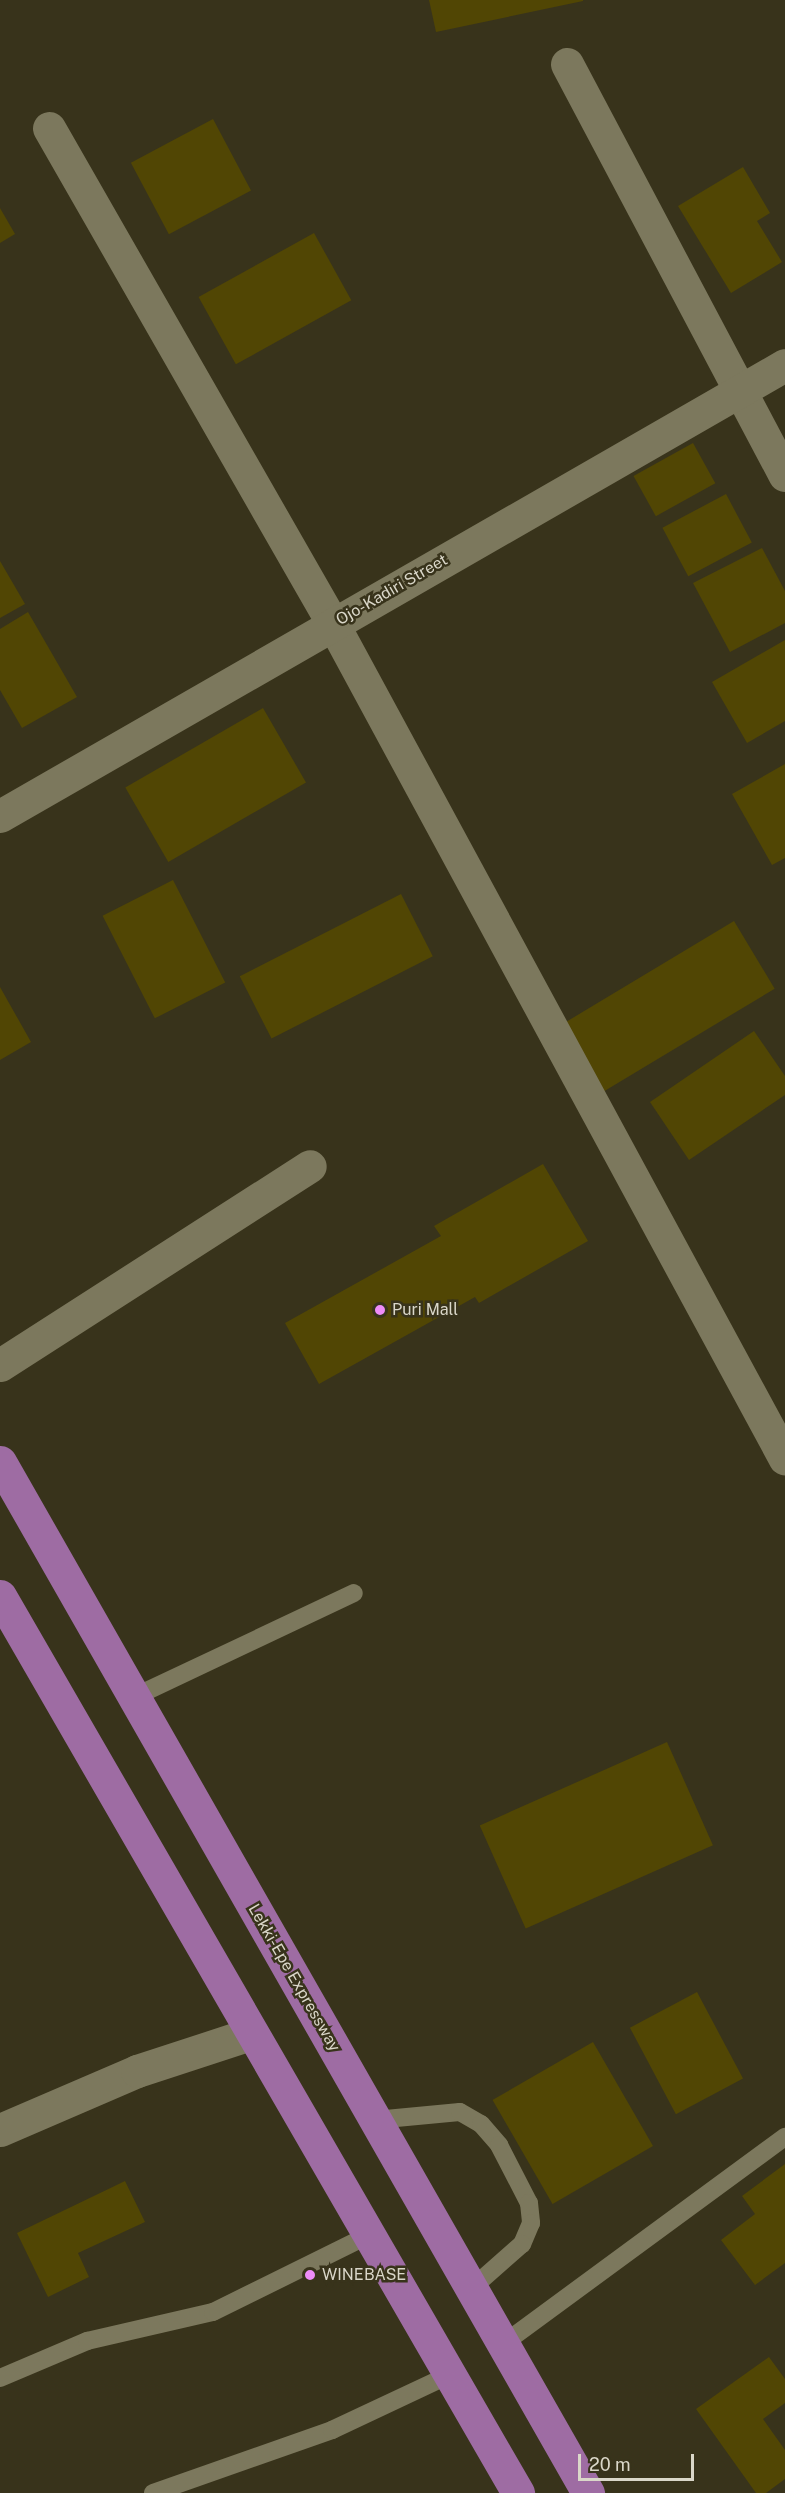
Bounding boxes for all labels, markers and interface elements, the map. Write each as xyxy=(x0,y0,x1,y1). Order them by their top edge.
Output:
street label: Ojo-Kadiri Street xyxy=(333,550,451,630)
place label: Puri Mall xyxy=(392,1300,458,1320)
marker: Puri Mall xyxy=(373,1303,387,1317)
street label: Lekki-Epe Expressway xyxy=(244,1901,344,2055)
place label: WINEBASE xyxy=(322,2265,406,2285)
marker: WINEBASE xyxy=(303,2268,317,2282)
scale bar xyxy=(581,2442,696,2480)
text: 20 m xyxy=(589,2454,631,2475)

